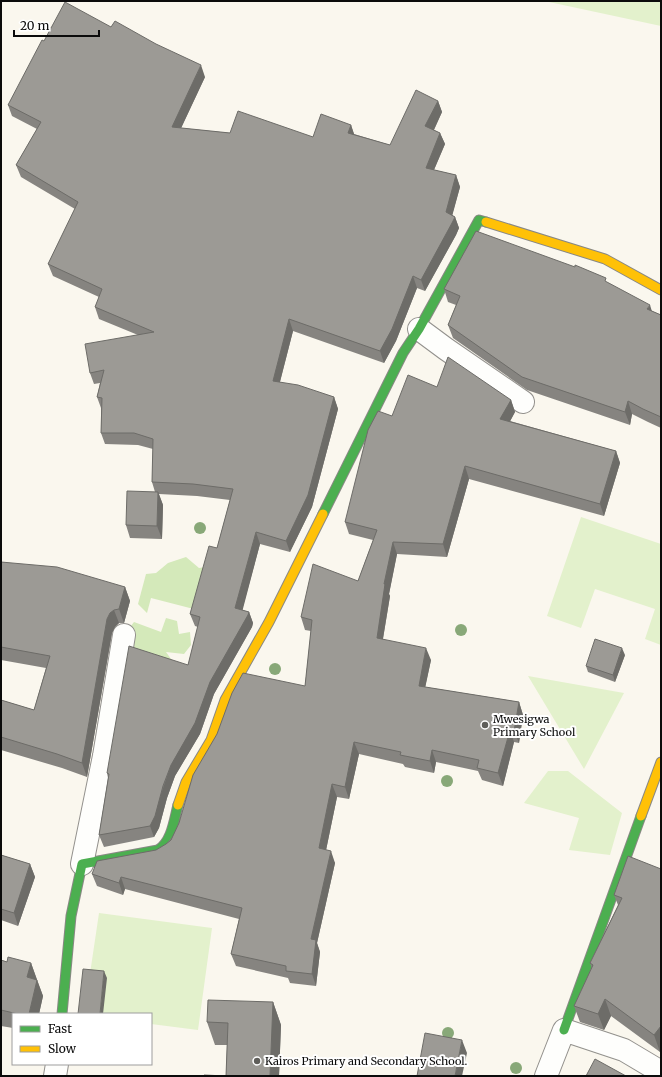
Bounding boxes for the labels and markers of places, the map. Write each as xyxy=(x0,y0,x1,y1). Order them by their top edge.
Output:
place label: Mwesigwa Primary School xyxy=(493,712,576,739)
marker: Mwesigwa Primary School xyxy=(480,720,490,730)
place label: Kairos Primary and Secondary School. xyxy=(265,1054,468,1068)
marker: Kairos Primary and Secondary School. xyxy=(252,1056,262,1066)

